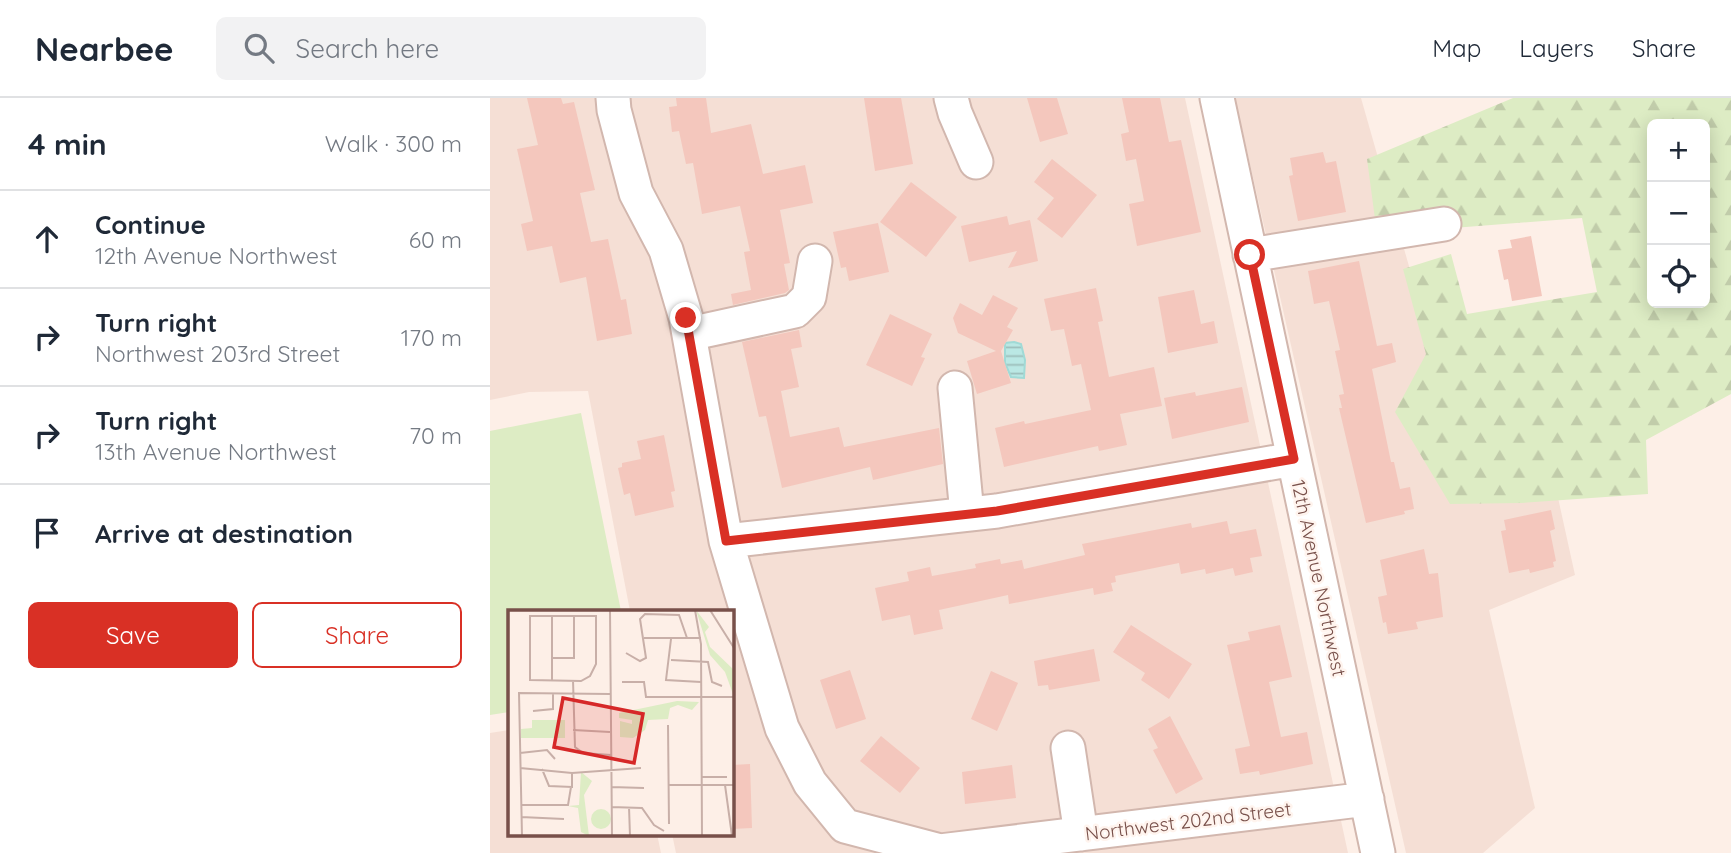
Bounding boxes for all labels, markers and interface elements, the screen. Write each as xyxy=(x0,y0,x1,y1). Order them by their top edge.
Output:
search box xyxy=(216,17,706,80)
text: Nearbee xyxy=(35,28,174,69)
icon: search xyxy=(240,29,278,67)
text: Search here xyxy=(296,32,439,65)
text: Map xyxy=(1432,33,1481,63)
text: Layers xyxy=(1519,33,1594,63)
text: Share xyxy=(1632,33,1696,63)
map controls xyxy=(1647,119,1710,308)
button: + xyxy=(1647,119,1710,182)
text: 4 min xyxy=(28,125,107,163)
text: Walk · 300 m xyxy=(325,129,462,158)
button: − xyxy=(1647,182,1710,245)
text: Continue xyxy=(95,208,206,241)
icon: ahead xyxy=(28,220,66,258)
text: 60 m xyxy=(409,225,462,254)
route start xyxy=(1234,239,1265,270)
text: 12th Avenue Northwest xyxy=(95,241,338,270)
button: locate xyxy=(1647,245,1710,308)
route end xyxy=(670,302,701,333)
text: Turn right xyxy=(95,306,217,339)
icon: right xyxy=(28,318,66,356)
text: 170 m xyxy=(401,323,462,352)
text: Northwest 203rd Street xyxy=(95,339,340,368)
text: Turn right xyxy=(95,404,217,437)
icon: right xyxy=(28,416,66,454)
text: 70 m xyxy=(409,421,462,450)
text: 13th Avenue Northwest xyxy=(95,437,337,466)
street label: 12th Avenue Northwest xyxy=(1286,478,1352,678)
icon: arrive xyxy=(28,514,66,552)
text: Arrive at destination xyxy=(95,517,353,550)
button: Save xyxy=(28,602,238,668)
button: Share xyxy=(252,602,462,668)
inset map xyxy=(508,610,733,836)
street label: Northwest 202nd Street xyxy=(1084,796,1292,846)

